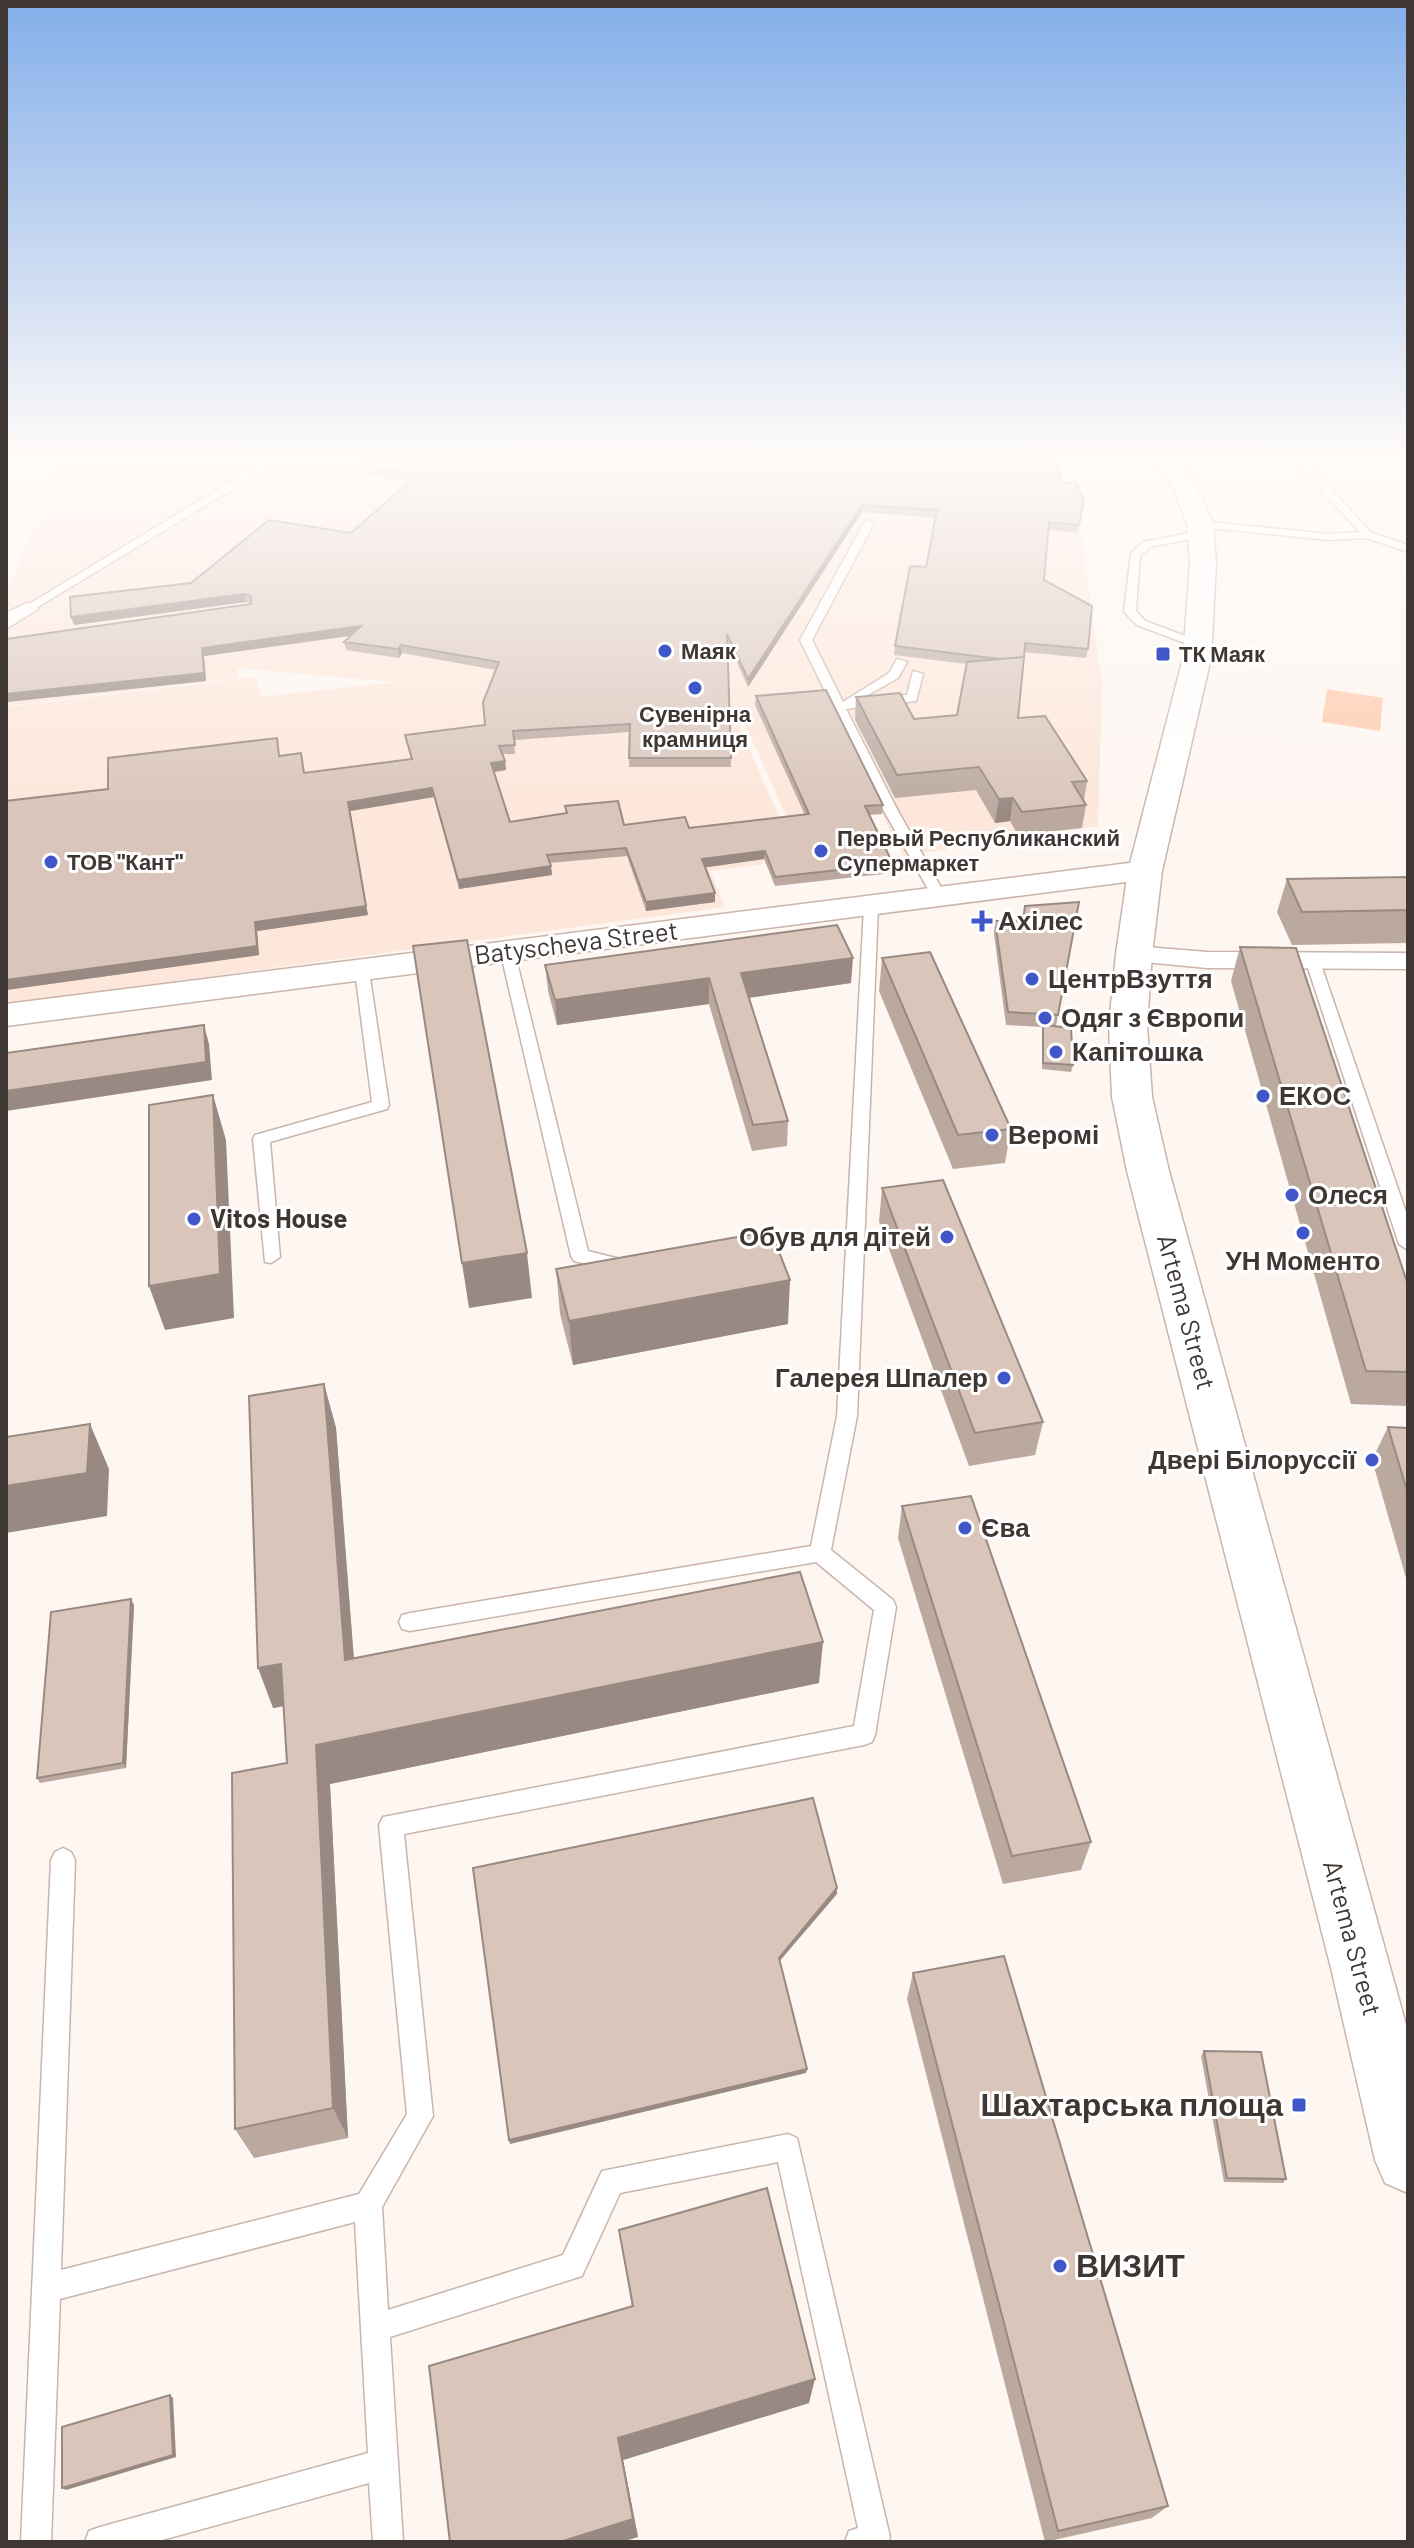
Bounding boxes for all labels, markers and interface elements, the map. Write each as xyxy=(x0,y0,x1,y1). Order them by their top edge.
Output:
place label: Маяк xyxy=(681,637,737,663)
place label: ТК Маяк xyxy=(1179,640,1266,666)
marker: Маяк xyxy=(656,642,674,660)
marker: ТК Маяк xyxy=(1154,645,1172,663)
marker: Сувенірна крамниця xyxy=(686,679,704,697)
place label: Сувенірна крамниця xyxy=(639,700,752,752)
place label: Первый Республиканский Супермаркет xyxy=(837,824,1120,876)
marker: Первый Республиканский Супермаркет xyxy=(812,842,830,860)
place label: ТОВ "Кант" xyxy=(67,848,183,874)
marker: ТОВ "Кант" xyxy=(42,853,60,871)
place label: Ахілес xyxy=(998,904,1083,935)
marker: Ахілес xyxy=(973,912,991,930)
street label: Batyscheva Street xyxy=(472,914,679,969)
place label: ЦентрВзуття xyxy=(1048,962,1213,993)
marker: ЦентрВзуття xyxy=(1023,970,1041,988)
place label: Одяг з Європи xyxy=(1061,1001,1244,1032)
marker: Одяг з Європи xyxy=(1036,1009,1054,1027)
place label: Капітошка xyxy=(1072,1035,1204,1066)
marker: Капітошка xyxy=(1047,1043,1065,1061)
place label: ЕКОС xyxy=(1279,1079,1351,1110)
marker: ЕКОС xyxy=(1254,1087,1272,1105)
place label: Веромі xyxy=(1008,1118,1099,1149)
marker: Веромі xyxy=(983,1126,1001,1144)
place label: Олеся xyxy=(1308,1178,1388,1209)
marker: Олеся xyxy=(1283,1186,1301,1204)
place label: Vitos House xyxy=(210,1202,347,1233)
marker: Vitos House xyxy=(185,1210,203,1228)
place label: Обув для дітей xyxy=(739,1220,931,1251)
marker: УН Моменто xyxy=(1294,1224,1312,1242)
marker: Обув для дітей xyxy=(938,1228,956,1246)
street label: Artema Street xyxy=(1152,1231,1223,1393)
place label: УН Моменто xyxy=(1225,1244,1381,1275)
place label: Галерея Шпалер xyxy=(775,1361,988,1392)
marker: Галерея Шпалер xyxy=(995,1369,1013,1387)
place label: Двері Білоруссії xyxy=(1148,1443,1357,1474)
marker: Двері Білоруссії xyxy=(1363,1451,1381,1469)
place label: Єва xyxy=(981,1511,1030,1542)
marker: Єва xyxy=(956,1519,974,1537)
street label: Artema Street xyxy=(1318,1857,1389,2019)
place label: Шахтарська площа xyxy=(981,2084,1283,2123)
marker: Шахтарська площа xyxy=(1290,2096,1308,2114)
place label: ВИЗИТ xyxy=(1076,2245,1185,2283)
marker: ВИЗИТ xyxy=(1051,2257,1069,2275)

